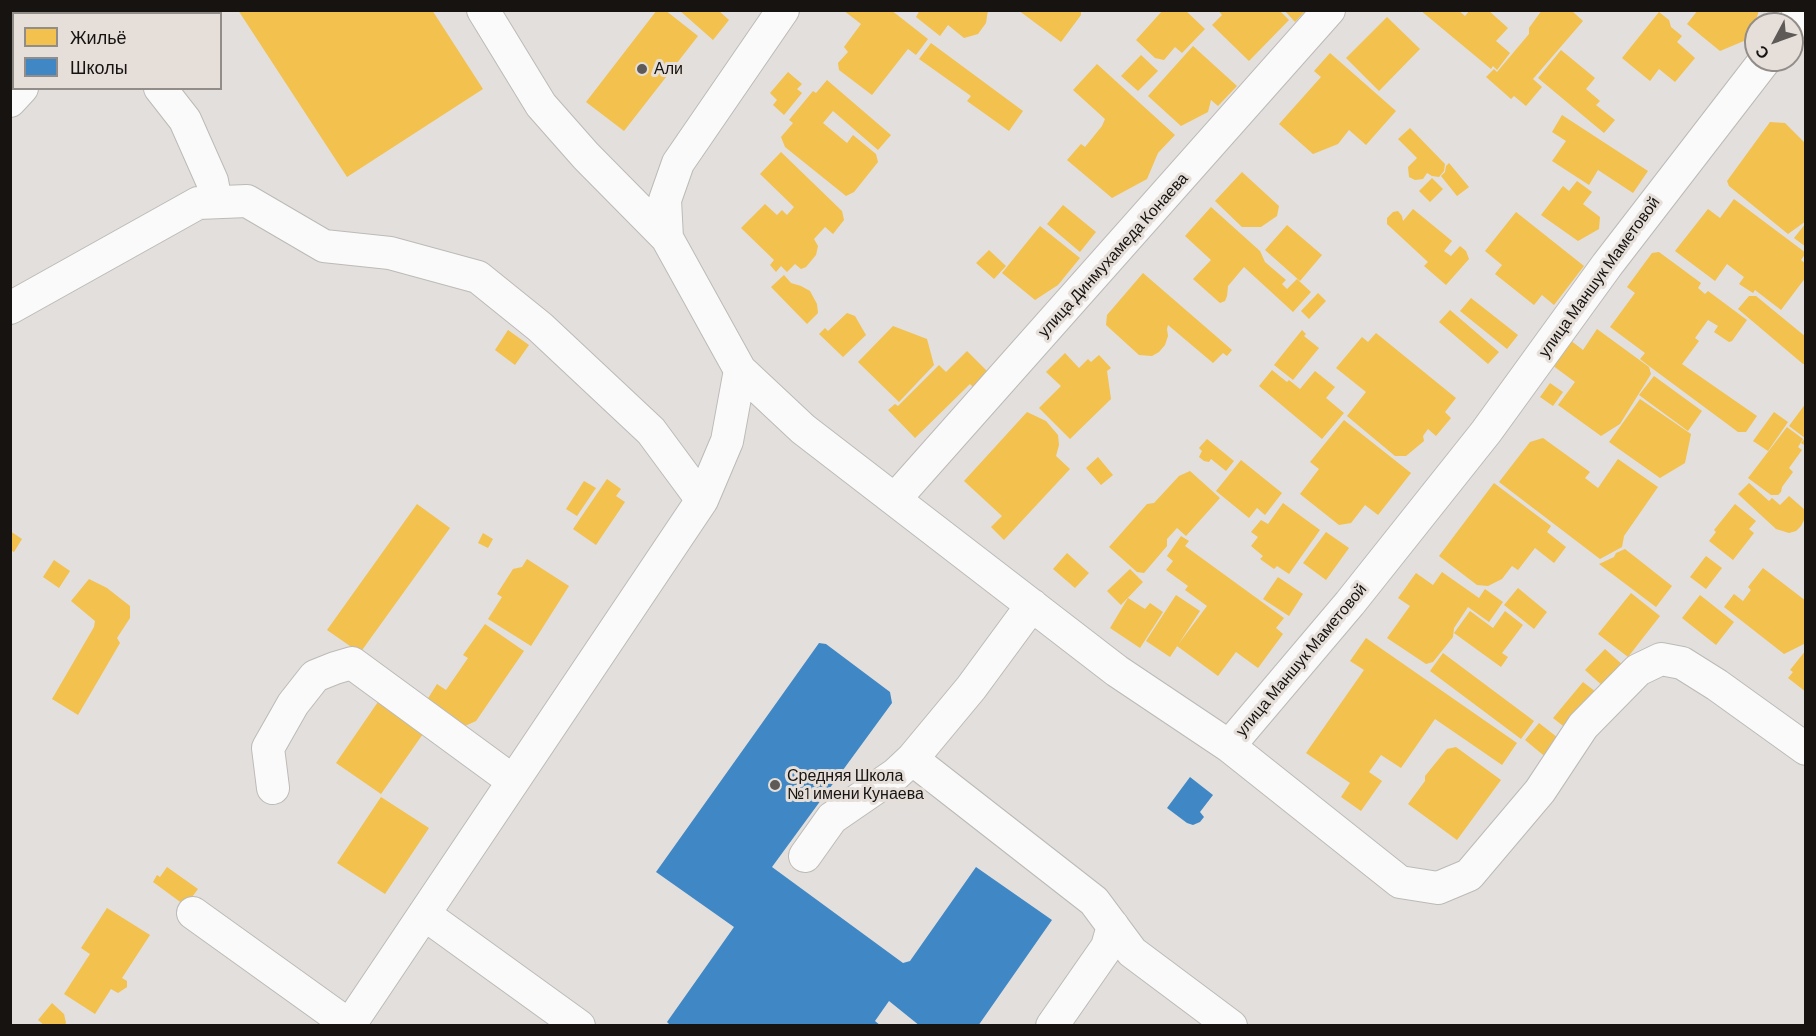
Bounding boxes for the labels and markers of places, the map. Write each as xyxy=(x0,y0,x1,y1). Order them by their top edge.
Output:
place label: Али xyxy=(654,59,683,79)
marker: Али xyxy=(635,62,649,76)
place label: Средняя Школа №1 имени Кунаева xyxy=(787,766,924,804)
marker: Средняя Школа №1 имени Кунаева xyxy=(768,778,782,792)

